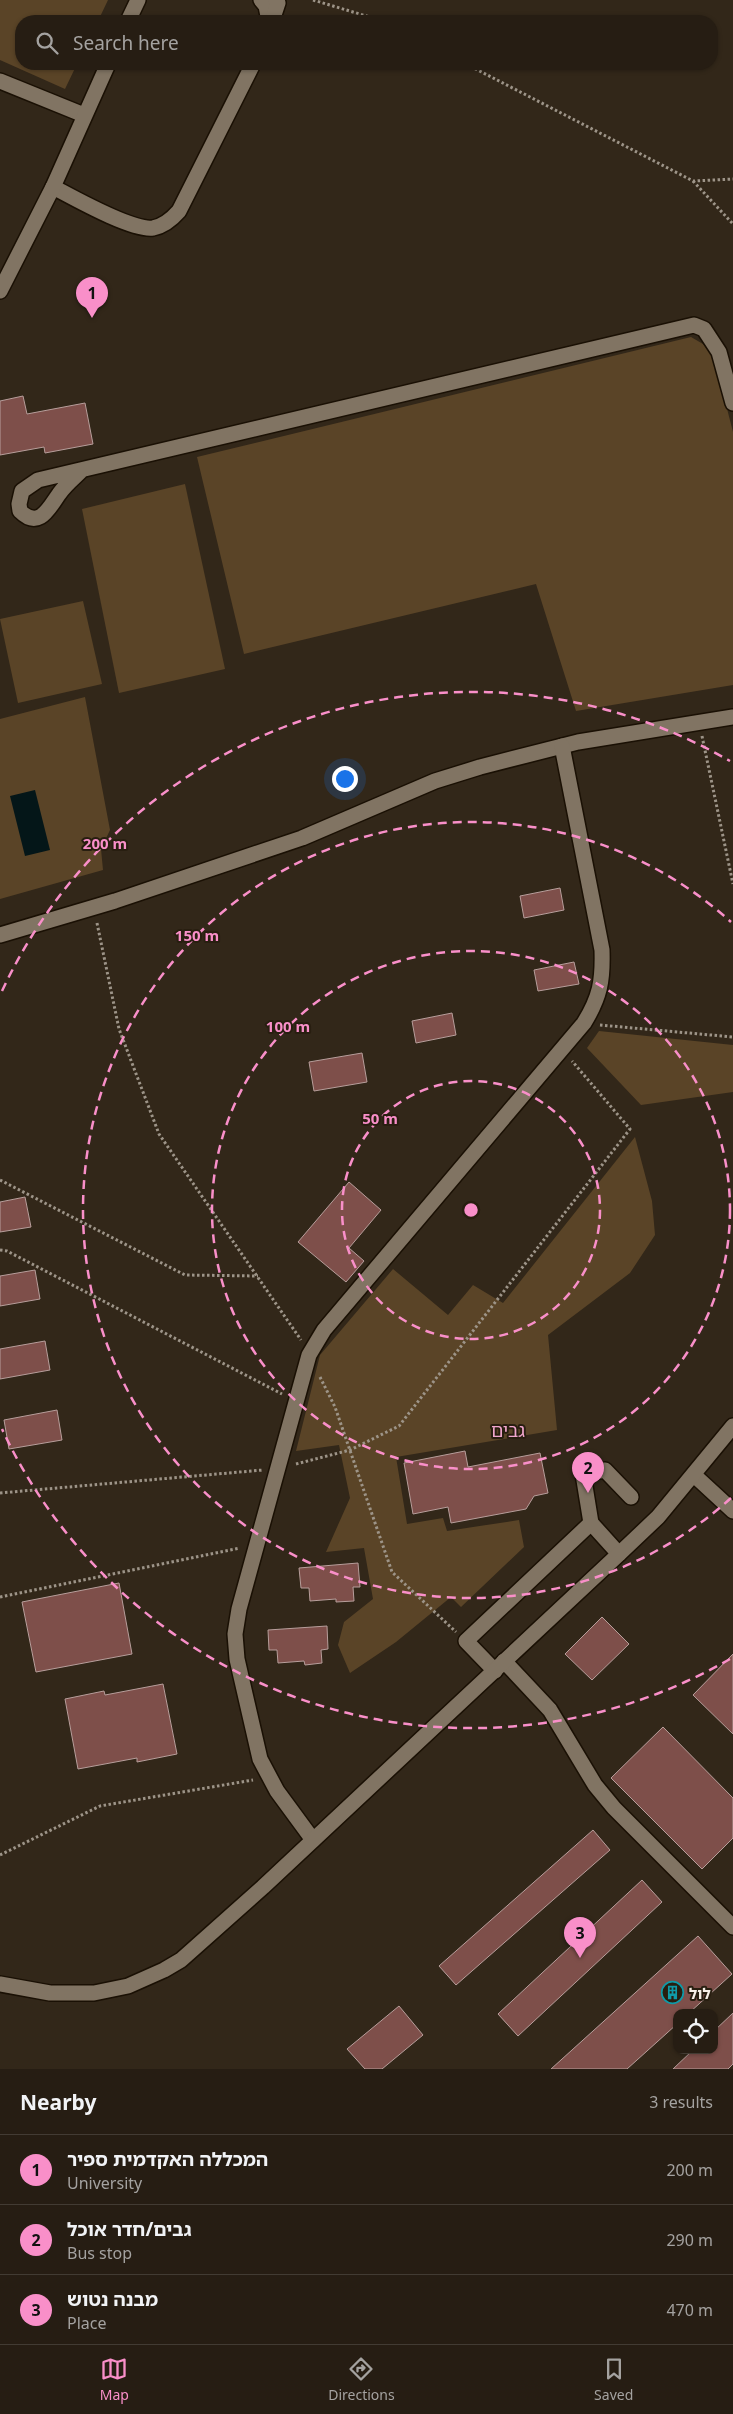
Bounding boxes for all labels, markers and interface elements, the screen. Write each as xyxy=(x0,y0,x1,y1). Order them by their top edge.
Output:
search box xyxy=(15,15,718,70)
icon: search xyxy=(33,29,61,57)
text: Search here xyxy=(73,30,179,56)
pin: 1 xyxy=(76,277,108,318)
your location xyxy=(332,766,358,792)
text: 200 m xyxy=(83,833,127,853)
text: 150 m xyxy=(175,925,219,945)
text: 100 m xyxy=(266,1016,310,1036)
text: 50 m xyxy=(362,1108,398,1128)
centre of rings xyxy=(462,1201,480,1219)
district label: גבים xyxy=(491,1418,525,1442)
pin: 2 xyxy=(572,1452,604,1493)
pin: 3 xyxy=(564,1917,596,1958)
building icon: לול xyxy=(661,1981,685,2005)
place label: לול xyxy=(689,1983,711,2003)
map controls xyxy=(673,2009,718,2054)
button: locate xyxy=(673,2009,718,2054)
text: Nearby xyxy=(20,2088,96,2116)
text: 3 results xyxy=(649,2091,713,2113)
text: המכללה האקדמית ספיר xyxy=(67,2146,268,2172)
text: 1 xyxy=(31,2159,41,2181)
text: 200 m xyxy=(666,2159,713,2181)
text: University xyxy=(67,2172,142,2194)
text: גבים/חדר אוכל xyxy=(67,2216,192,2242)
text: 2 xyxy=(31,2229,41,2251)
text: 290 m xyxy=(666,2229,713,2251)
text: Bus stop xyxy=(67,2242,132,2264)
text: מבנה נטוש xyxy=(67,2286,158,2312)
text: 3 xyxy=(31,2299,41,2321)
text: 470 m xyxy=(666,2299,713,2321)
text: Place xyxy=(67,2312,107,2334)
tab: Map xyxy=(100,2355,129,2404)
tab: Directions xyxy=(328,2355,395,2404)
tab: Saved xyxy=(594,2355,633,2404)

